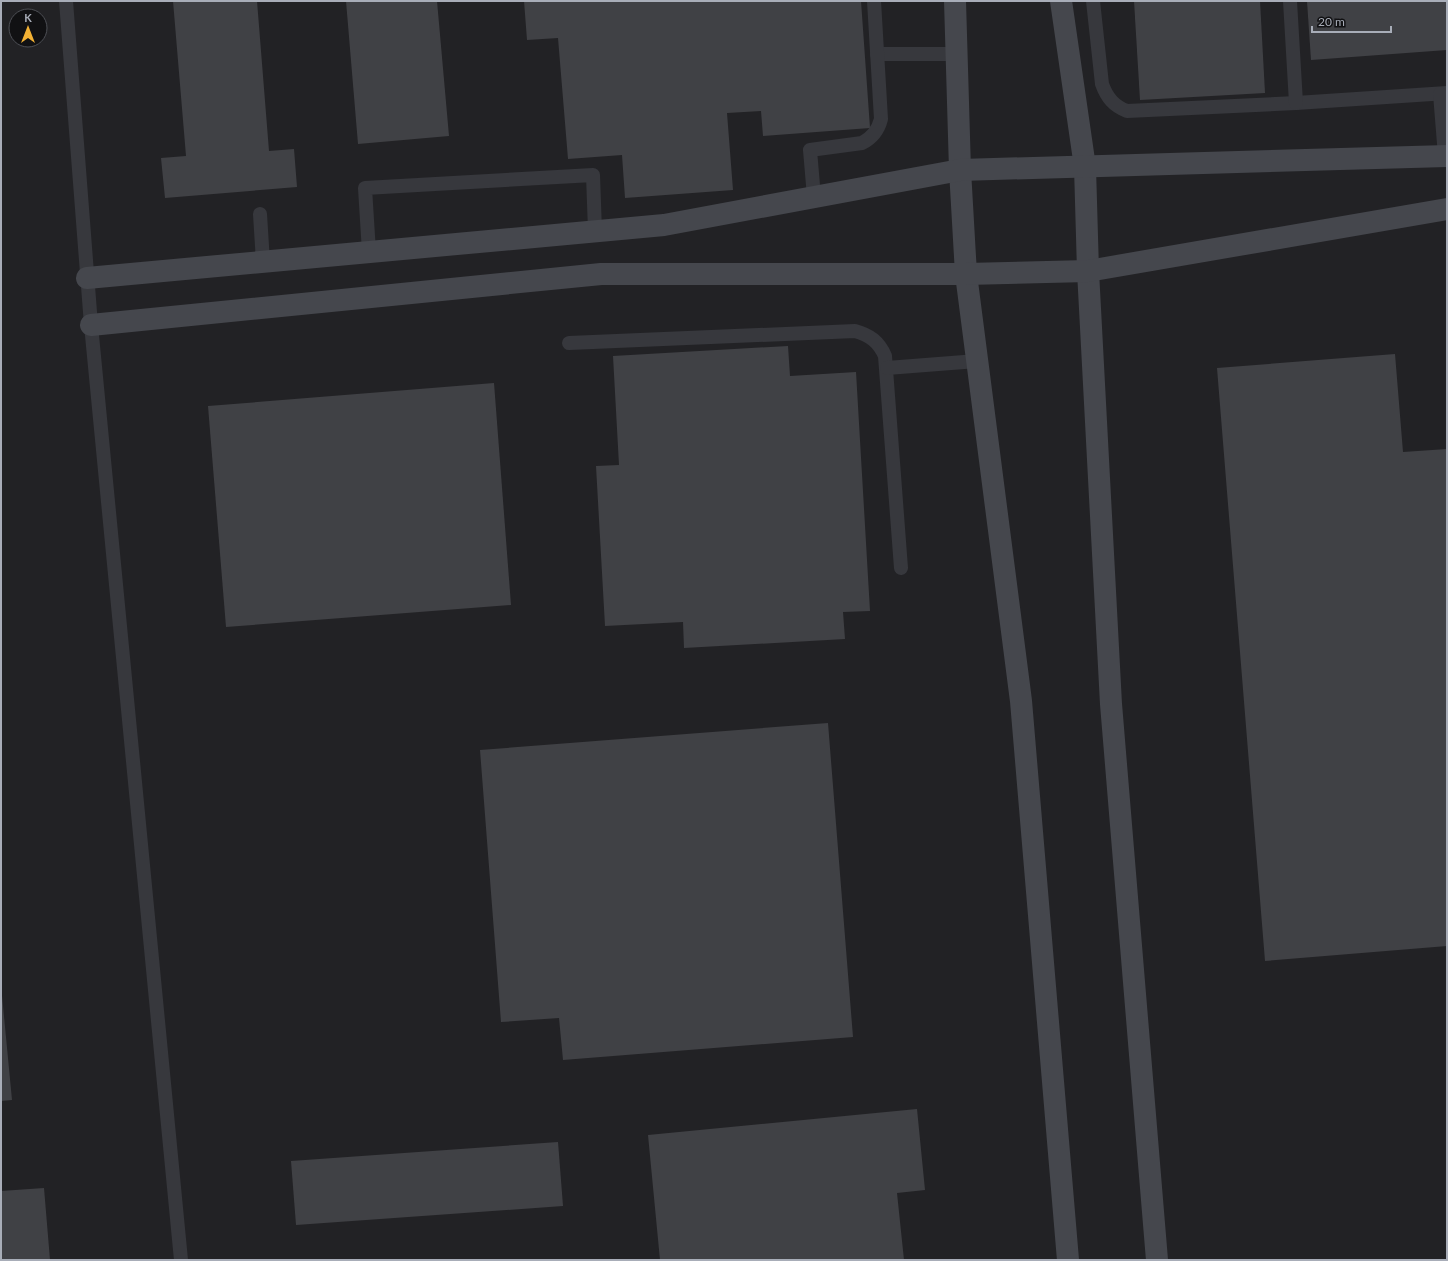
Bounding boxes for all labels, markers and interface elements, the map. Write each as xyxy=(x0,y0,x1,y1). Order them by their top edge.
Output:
north arrow xyxy=(8,8,48,48)
scale bar xyxy=(1312,8,1391,34)
text: K xyxy=(24,11,32,24)
text: 20 m xyxy=(1318,14,1345,29)

